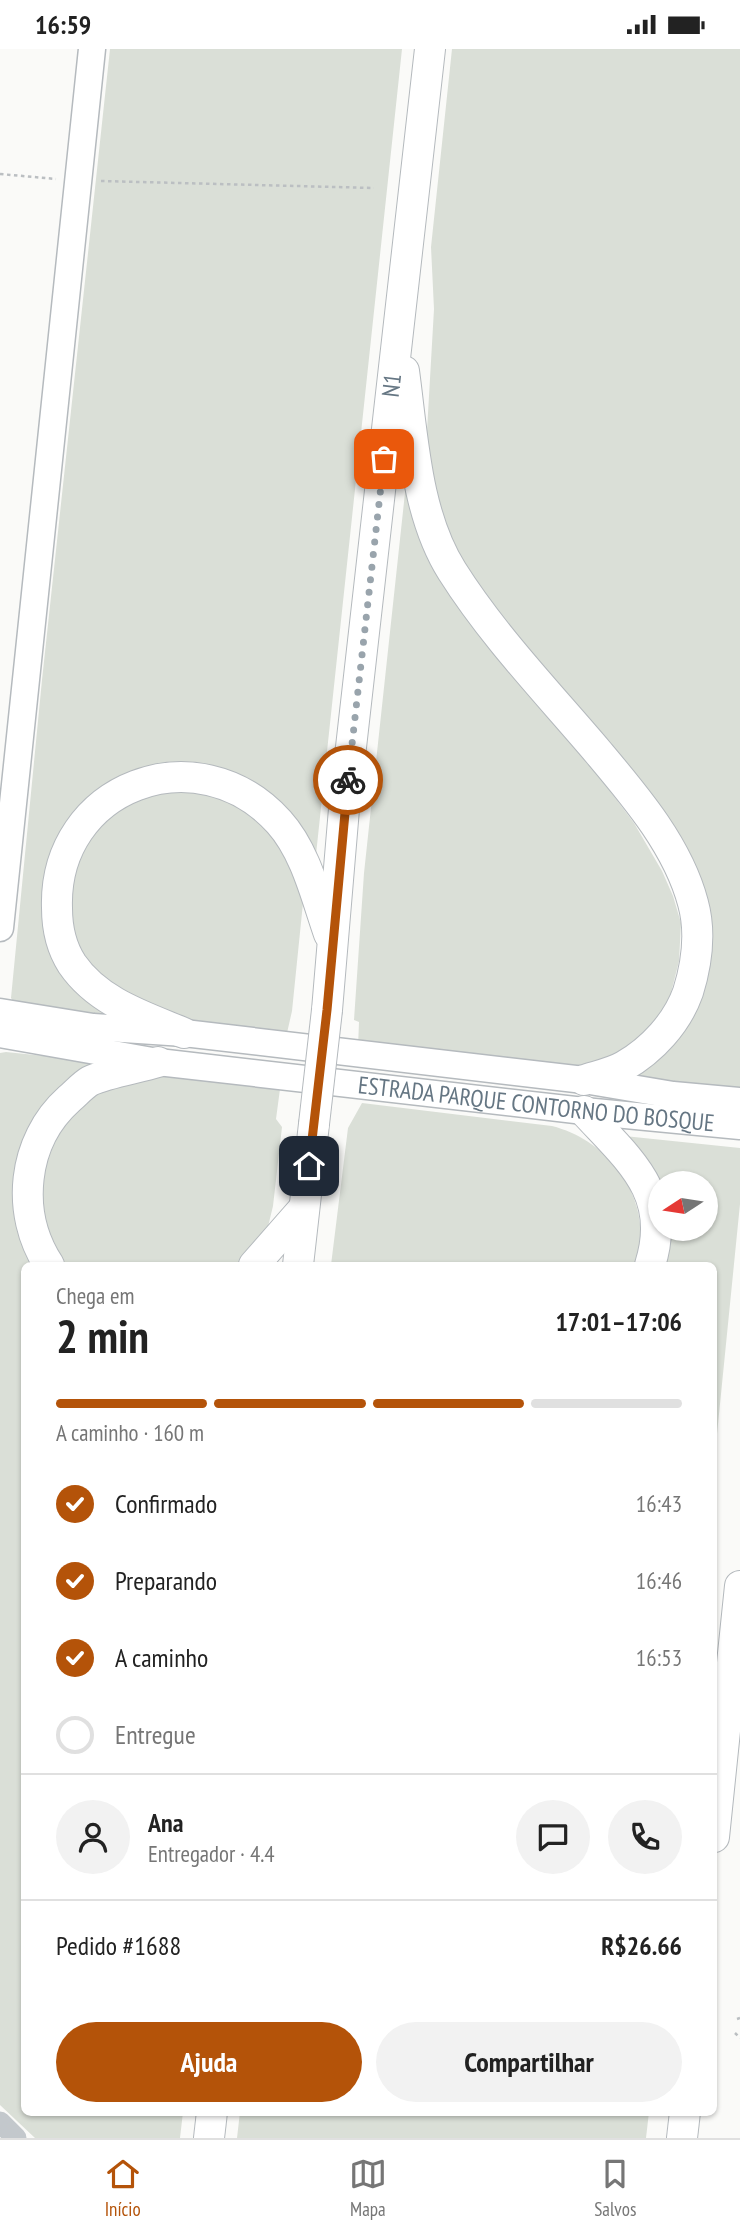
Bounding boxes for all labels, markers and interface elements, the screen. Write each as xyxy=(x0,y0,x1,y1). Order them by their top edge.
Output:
text: 16:59 xyxy=(35,8,91,41)
street label: N1 xyxy=(375,372,408,399)
pin xyxy=(354,429,414,489)
icon: bag xyxy=(365,440,403,478)
courier xyxy=(313,745,383,815)
icon: bike xyxy=(329,761,367,799)
street label: ESTRADA PARQUE CONTORNO DO BOSQUE xyxy=(356,1069,716,1138)
pin xyxy=(279,1136,339,1196)
icon: home xyxy=(290,1147,328,1185)
north arrow xyxy=(648,1171,718,1241)
map controls xyxy=(648,1171,718,1241)
text: Chega em xyxy=(56,1281,134,1310)
text: 17:01–17:06 xyxy=(555,1305,682,1338)
text: 2 min xyxy=(56,1306,149,1366)
text: A caminho · 160 m xyxy=(56,1418,204,1447)
icon: check xyxy=(56,1485,94,1523)
text: Confirmado xyxy=(115,1487,217,1520)
text: 16:43 xyxy=(636,1489,682,1518)
icon: check xyxy=(56,1562,94,1600)
text: Preparando xyxy=(115,1564,217,1597)
text: 16:46 xyxy=(636,1566,682,1595)
icon: check xyxy=(56,1639,94,1677)
text: A caminho xyxy=(115,1641,208,1674)
text: 16:53 xyxy=(636,1643,682,1672)
text: Entregue xyxy=(115,1718,196,1751)
button: person xyxy=(56,1800,130,1874)
button: chat xyxy=(516,1800,590,1874)
button: phone xyxy=(608,1800,682,1874)
text: Ana xyxy=(148,1806,183,1839)
text: Entregador · 4.4 xyxy=(148,1839,275,1868)
text: Pedido #1688 xyxy=(56,1929,181,1962)
text: R$26.66 xyxy=(601,1929,682,1962)
button: Ajuda xyxy=(56,2022,362,2102)
button: Compartilhar xyxy=(376,2022,682,2102)
tab: Início xyxy=(104,2155,142,2221)
tab: Mapa xyxy=(349,2155,387,2221)
tab: Salvos xyxy=(594,2155,636,2221)

